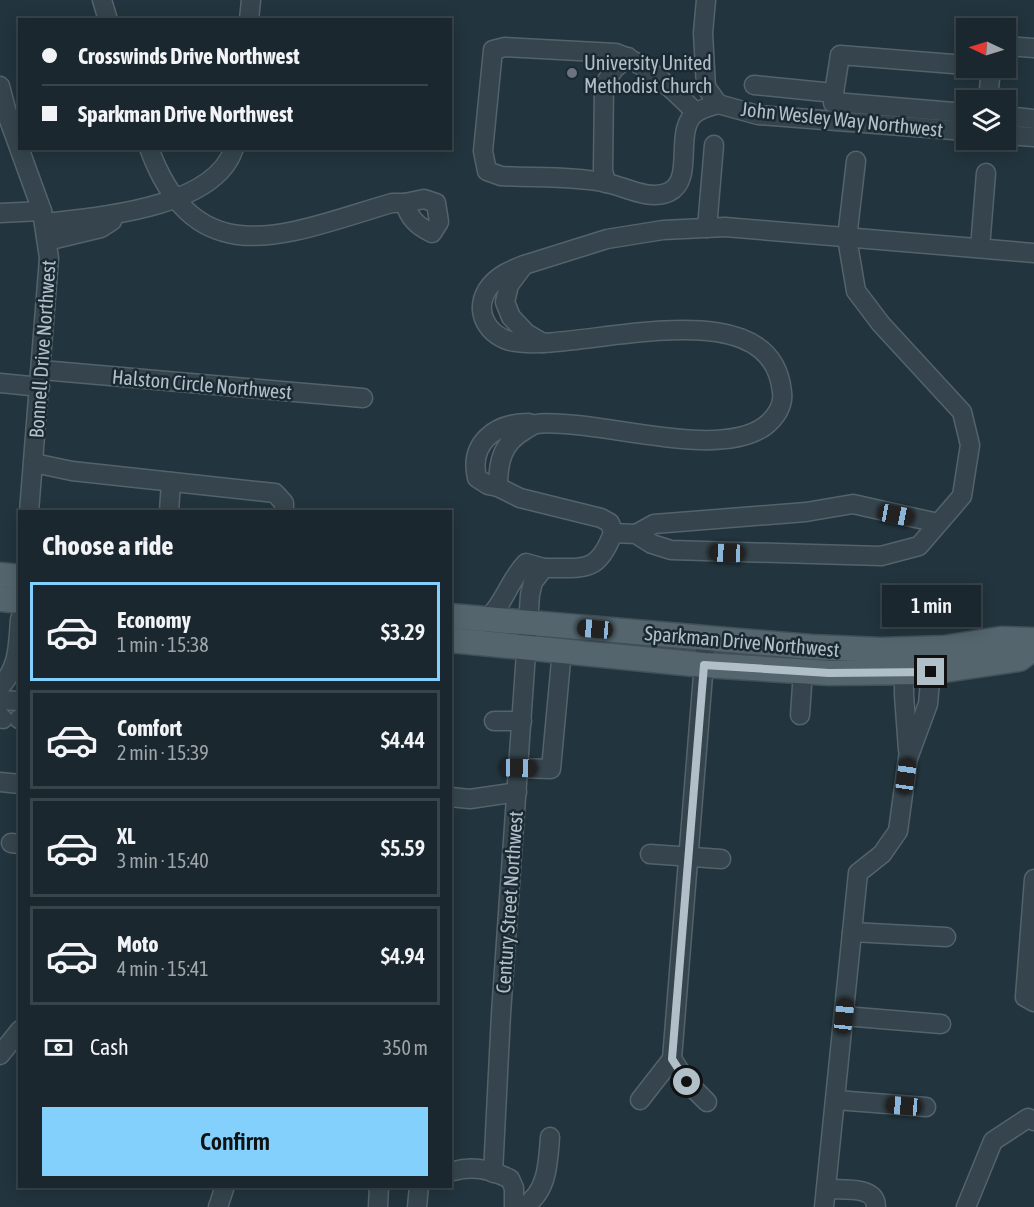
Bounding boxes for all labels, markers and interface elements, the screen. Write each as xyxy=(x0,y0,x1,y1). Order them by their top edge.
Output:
north arrow xyxy=(956,18,1016,78)
map controls xyxy=(956,18,1016,150)
text: Crosswinds Drive Northwest xyxy=(78,43,300,69)
place label: University United Methodist Church xyxy=(584,51,712,97)
marker: University United Methodist Church xyxy=(565,66,579,80)
button: layers xyxy=(956,90,1016,150)
street label: John Wesley Way Northwest xyxy=(740,97,944,141)
text: Sparkman Drive Northwest xyxy=(78,101,293,127)
street label: Bonnell Drive Northwest xyxy=(24,259,60,439)
street label: Halston Circle Northwest xyxy=(111,365,293,403)
car xyxy=(877,503,915,527)
text: Choose a ride xyxy=(42,530,174,561)
car xyxy=(709,543,745,563)
callout: 1 min xyxy=(882,585,980,627)
text: 1 min xyxy=(911,594,952,617)
icon: car xyxy=(45,605,99,659)
text: Economy xyxy=(117,607,191,633)
car xyxy=(576,618,614,640)
text: $3.29 xyxy=(381,619,425,645)
street label: Sparkman Drive Northwest xyxy=(644,621,841,661)
text: 1 min · 15:38 xyxy=(117,633,209,656)
route end xyxy=(917,658,944,685)
icon: car xyxy=(45,713,99,767)
text: Comfort xyxy=(117,715,182,741)
text: $4.44 xyxy=(381,727,425,753)
text: 2 min · 15:39 xyxy=(117,741,209,764)
car xyxy=(895,757,917,795)
car xyxy=(501,759,537,777)
street label: Century Street Northwest xyxy=(491,810,527,994)
icon: car xyxy=(45,821,99,875)
text: XL xyxy=(117,823,135,849)
text: $5.59 xyxy=(381,835,425,861)
text: 3 min · 15:40 xyxy=(117,849,209,872)
icon: car xyxy=(45,929,99,983)
text: Moto xyxy=(117,931,159,957)
text: $4.94 xyxy=(381,943,425,969)
text: 4 min · 15:41 xyxy=(117,957,209,980)
car xyxy=(833,997,855,1035)
icon: cash xyxy=(42,1031,75,1064)
text: Cash xyxy=(90,1034,129,1060)
text: 350 m xyxy=(383,1036,428,1059)
route start xyxy=(673,1068,700,1095)
car xyxy=(885,1095,923,1117)
button: Confirm xyxy=(42,1107,428,1176)

